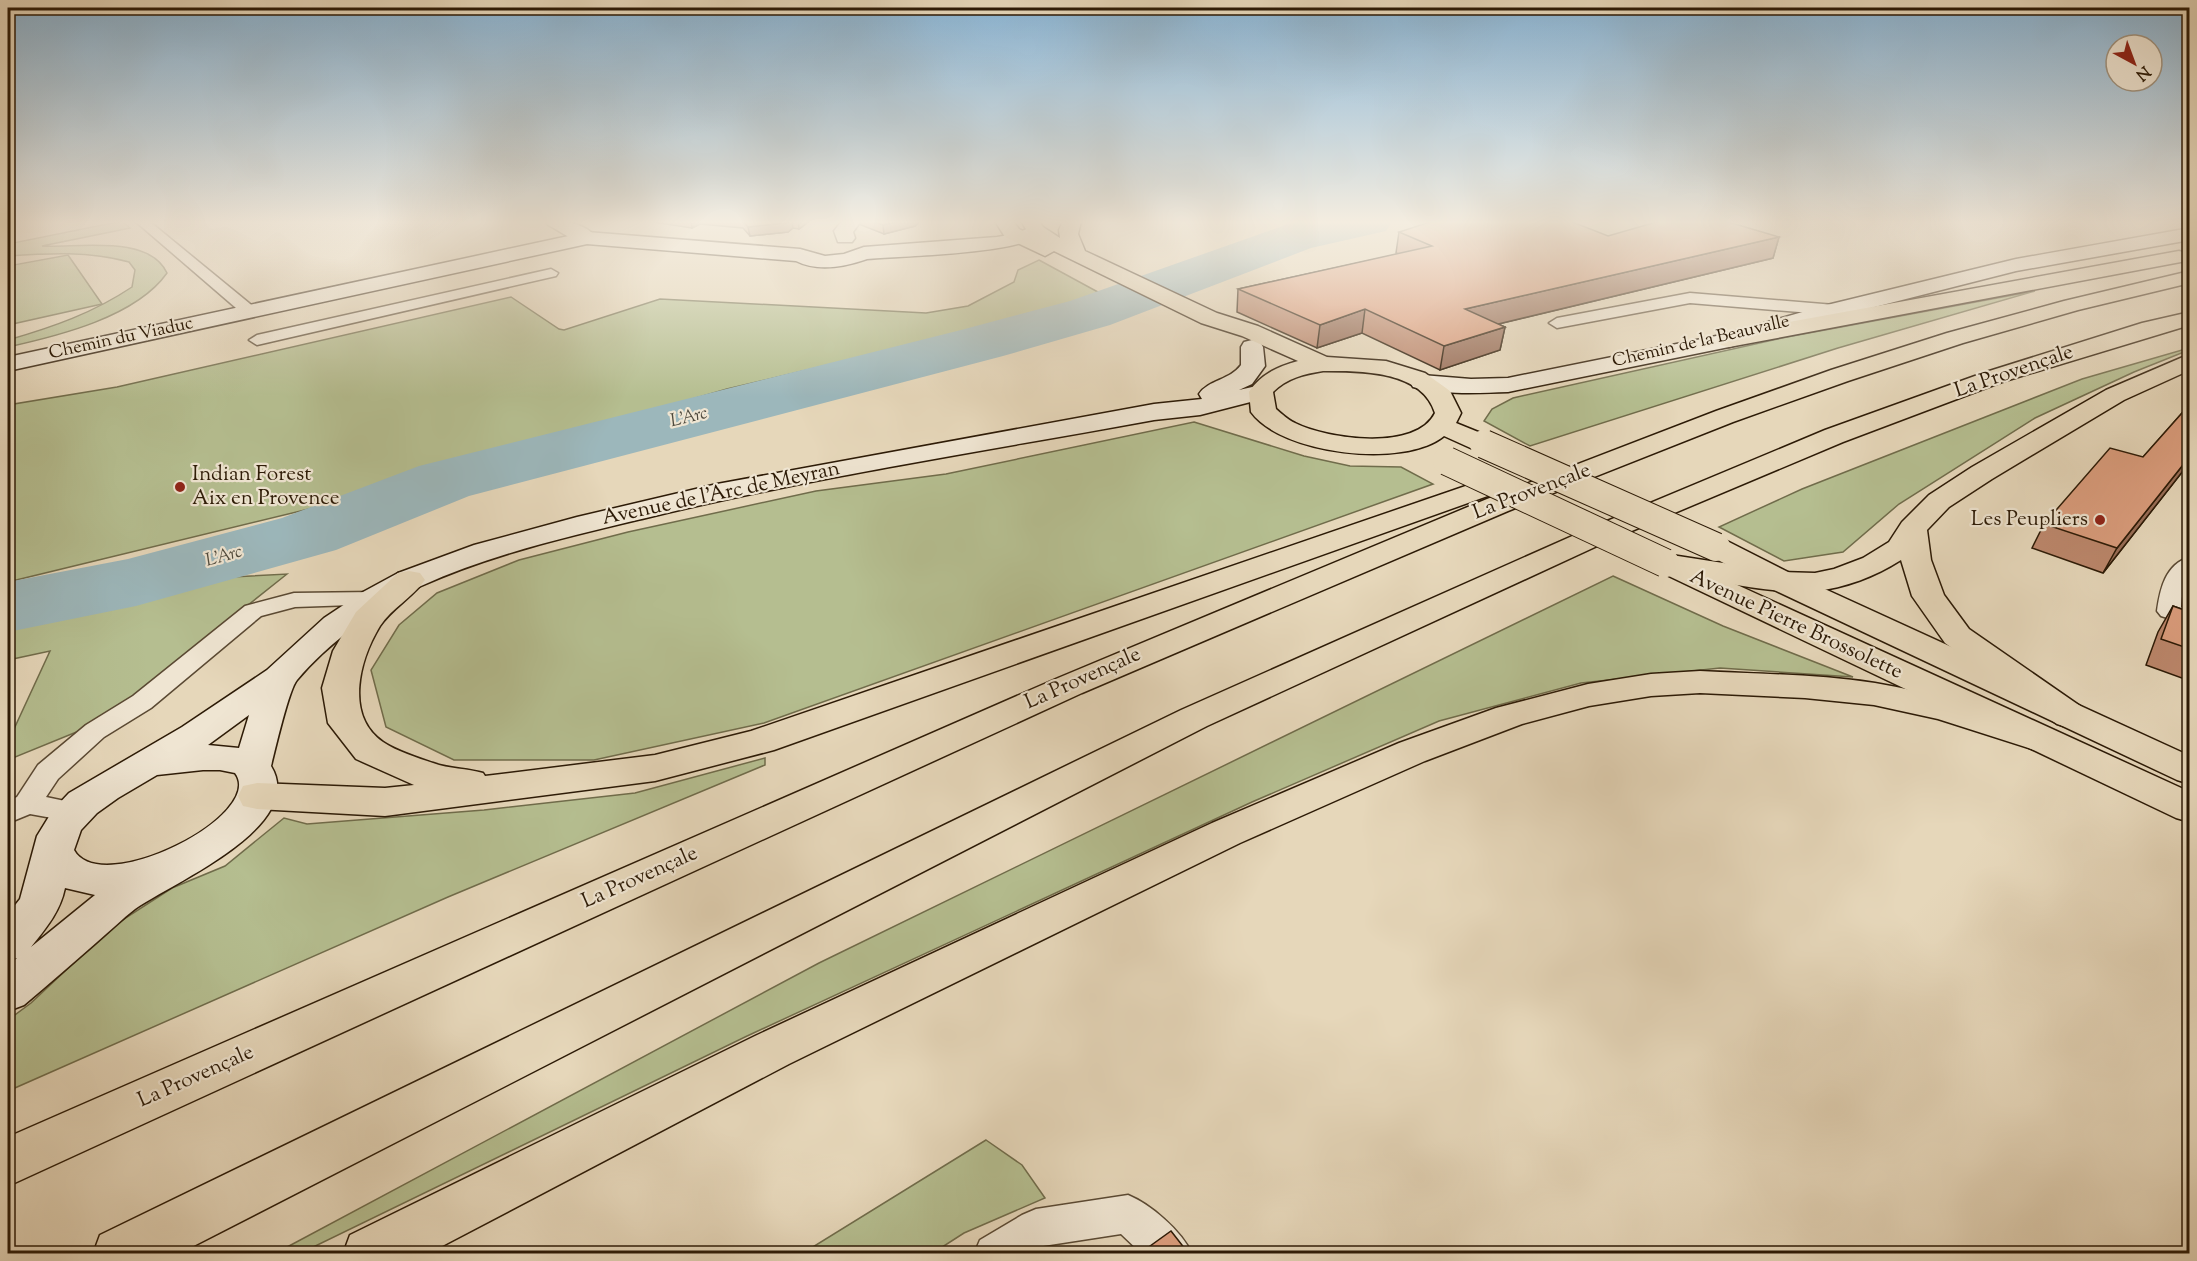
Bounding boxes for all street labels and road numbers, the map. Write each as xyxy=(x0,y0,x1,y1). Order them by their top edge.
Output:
street label: Chemin de la Beauvalle xyxy=(1610,309,1792,375)
street label: Chemin du Viaduc xyxy=(46,311,196,367)
street label: La Provençale xyxy=(1950,338,2078,406)
street label: Avenue de l'Arc de Meyran xyxy=(599,454,843,534)
street label: La Provençale xyxy=(1469,456,1595,528)
street label: Avenue Pierre Brossolette xyxy=(1685,562,1907,688)
street label: La Provençale xyxy=(1020,640,1146,718)
street label: La Provençale xyxy=(577,839,703,917)
street label: La Provençale xyxy=(133,1038,259,1116)

